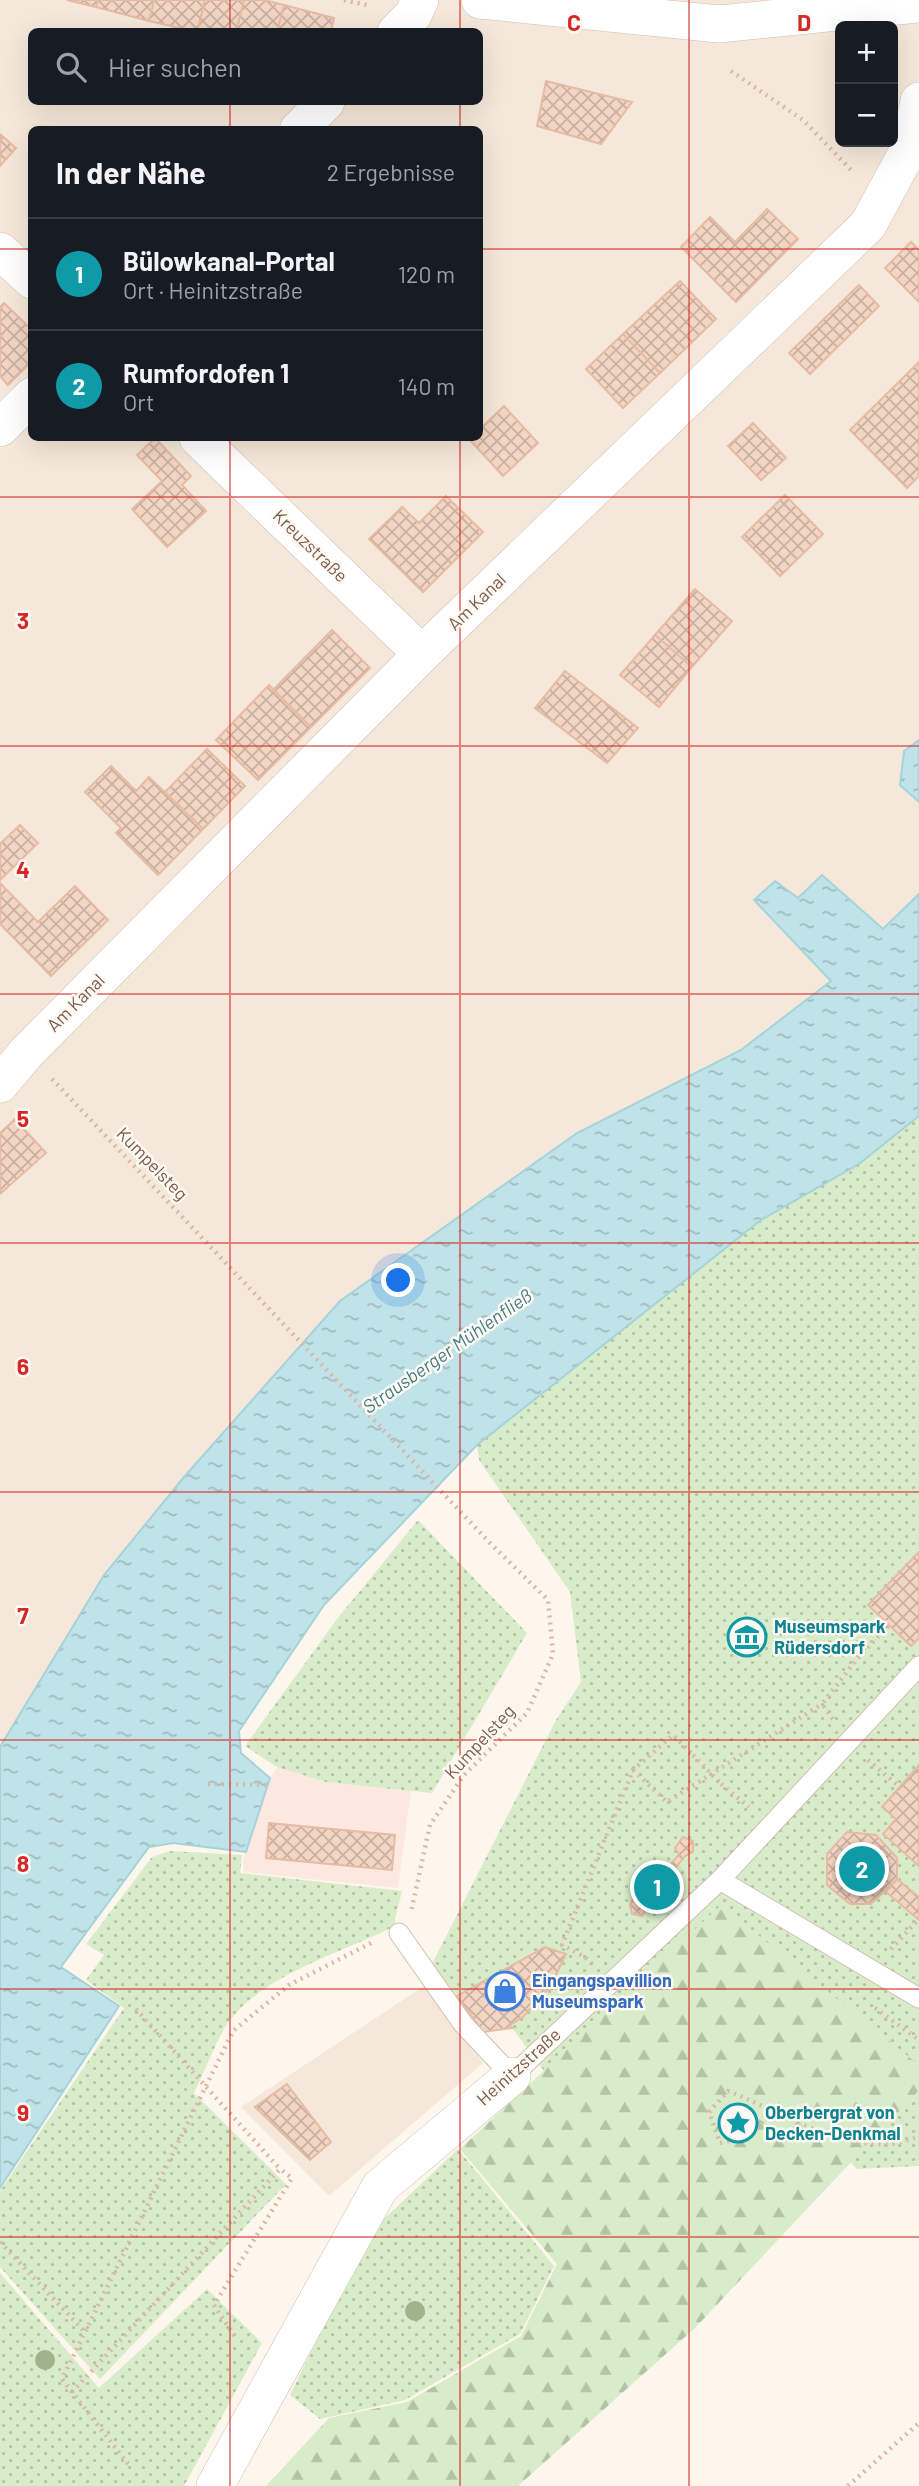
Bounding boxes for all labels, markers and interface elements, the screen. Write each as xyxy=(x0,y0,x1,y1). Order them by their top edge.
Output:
text: C xyxy=(567,8,581,36)
text: D xyxy=(797,8,811,36)
map controls xyxy=(835,21,898,147)
button: + xyxy=(835,21,898,84)
search box xyxy=(28,28,483,105)
icon: search xyxy=(52,48,90,86)
text: Hier suchen xyxy=(108,51,242,82)
button: − xyxy=(835,84,898,147)
text: In der Nähe xyxy=(56,154,206,190)
text: 2 Ergebnisse xyxy=(327,158,455,186)
text: Bülowkanal-Portal xyxy=(123,245,335,276)
text: 1 xyxy=(75,260,83,288)
text: 120 m xyxy=(398,260,455,288)
text: Ort · Heinitzstraße xyxy=(123,276,303,304)
text: Rumfordofen 1 xyxy=(123,357,289,388)
text: 2 xyxy=(73,372,85,400)
text: 140 m xyxy=(398,372,455,400)
text: Ort xyxy=(123,388,154,416)
street label: Kreuzstraße xyxy=(269,504,353,586)
street label: Am Kanal xyxy=(443,568,510,634)
text: 3 xyxy=(17,606,29,634)
text: 4 xyxy=(16,855,30,883)
street label: Am Kanal xyxy=(42,969,109,1036)
text: 5 xyxy=(17,1104,29,1132)
street label: Kumpelsteg xyxy=(112,1122,193,1204)
your location xyxy=(381,1263,415,1297)
water label: Strausberger Mühlenfließ xyxy=(357,1283,536,1418)
text: 6 xyxy=(17,1352,29,1380)
text: 7 xyxy=(17,1601,29,1629)
place label: Museumspark Rüdersdorf xyxy=(774,1615,886,1658)
museum icon: Museumspark Rüdersdorf xyxy=(726,1616,768,1658)
street label: Kumpelsteg xyxy=(439,1700,519,1783)
pin: 2 xyxy=(839,1843,885,1895)
text: 8 xyxy=(17,1849,29,1877)
pin: 1 xyxy=(634,1861,680,1913)
place label: Eingangspavillion Museumspark xyxy=(532,1969,672,2012)
shop icon: Eingangspavillion Museumspark xyxy=(484,1970,526,2012)
street label: Heinitzstraße xyxy=(472,2023,565,2110)
text: 9 xyxy=(17,2098,29,2126)
place label: Oberbergrat von Decken-Denkmal xyxy=(765,2101,901,2144)
place icon: Oberbergrat von Decken-Denkmal xyxy=(717,2102,759,2144)

